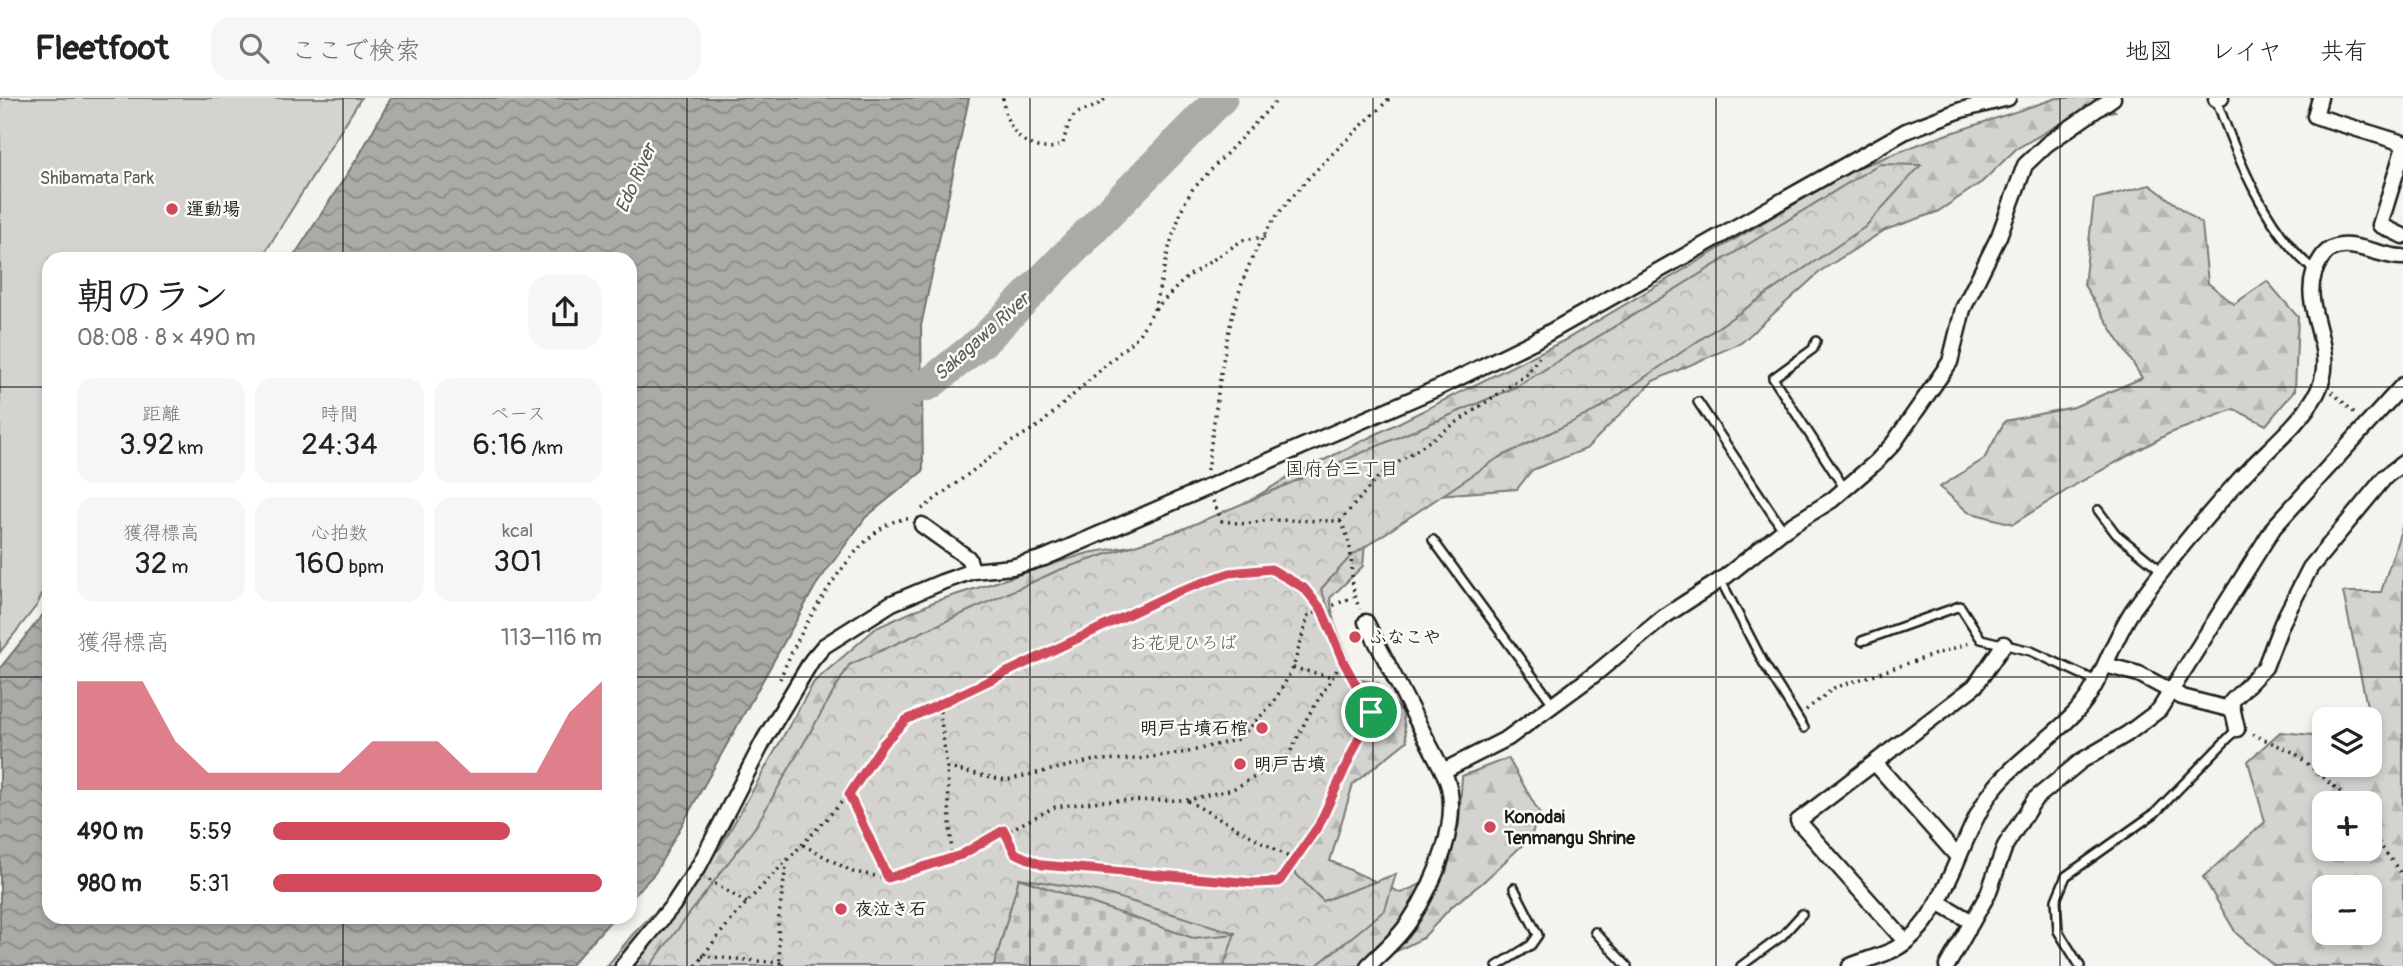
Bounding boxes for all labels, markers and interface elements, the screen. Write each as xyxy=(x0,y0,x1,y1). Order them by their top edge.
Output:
search box xyxy=(211,17,701,80)
text: Fleetfoot xyxy=(35,28,169,69)
icon: search xyxy=(235,29,273,67)
text: ここで検索 xyxy=(291,35,421,67)
text: 地図 xyxy=(2125,37,2173,66)
text: レイヤ xyxy=(2211,37,2282,66)
text: 共有 xyxy=(2320,37,2368,66)
water label: Edo River xyxy=(610,138,663,217)
park label: Shibamata Park xyxy=(40,167,155,190)
place label: 運動場 xyxy=(186,198,240,221)
marker: 運動場 xyxy=(164,201,180,217)
text: 朝のラン xyxy=(77,273,229,321)
button: share xyxy=(528,275,602,349)
water label: Sakagawa River xyxy=(929,286,1036,386)
text: 08:08 · 8 × 490 m xyxy=(77,323,256,352)
text: 距離 xyxy=(142,402,180,426)
text: 時間 xyxy=(320,402,359,426)
text: ペース xyxy=(490,402,546,426)
text: 3.92 xyxy=(119,426,174,463)
text: 24:34 xyxy=(301,426,378,463)
text: 6:16 xyxy=(473,426,527,463)
text: km xyxy=(174,436,203,460)
text: /km xyxy=(527,436,563,460)
district label: 国府台三丁目 xyxy=(1285,457,1399,481)
text: kcal xyxy=(502,519,533,543)
text: 獲得標高 xyxy=(123,521,199,545)
text: 心拍数 xyxy=(311,521,368,545)
text: 301 xyxy=(493,543,542,580)
text: 32 xyxy=(134,545,167,582)
text: 160 xyxy=(295,545,345,582)
text: m xyxy=(167,555,188,579)
text: bpm xyxy=(345,555,384,579)
text: 113–116 m xyxy=(501,623,602,652)
place label: ふなこや xyxy=(1369,626,1441,649)
text: 獲得標高 xyxy=(77,628,169,657)
marker: ふなこや xyxy=(1347,629,1363,645)
park label: お花見ひろば xyxy=(1129,632,1237,655)
pin xyxy=(1341,682,1401,742)
icon: arrive xyxy=(1352,693,1390,731)
map controls xyxy=(2312,707,2382,945)
button: layers xyxy=(2312,707,2382,777)
place label: 明戸古墳石棺 xyxy=(1140,717,1248,740)
marker: 明戸古墳石棺 xyxy=(1254,720,1270,736)
place label: 明戸古墳 xyxy=(1254,753,1326,776)
marker: 明戸古墳 xyxy=(1232,756,1248,772)
button: + xyxy=(2312,791,2382,861)
place label: Konodai Tenmangu Shrine xyxy=(1503,806,1636,850)
text: 490 m xyxy=(77,817,143,846)
text: 5:59 xyxy=(189,817,232,846)
marker: Konodai Tenmangu Shrine xyxy=(1482,819,1498,835)
text: 980 m xyxy=(77,869,142,898)
text: 5:31 xyxy=(189,869,229,898)
button: − xyxy=(2312,875,2382,945)
place label: 夜泣き石 xyxy=(855,898,927,921)
marker: 夜泣き石 xyxy=(833,901,849,917)

